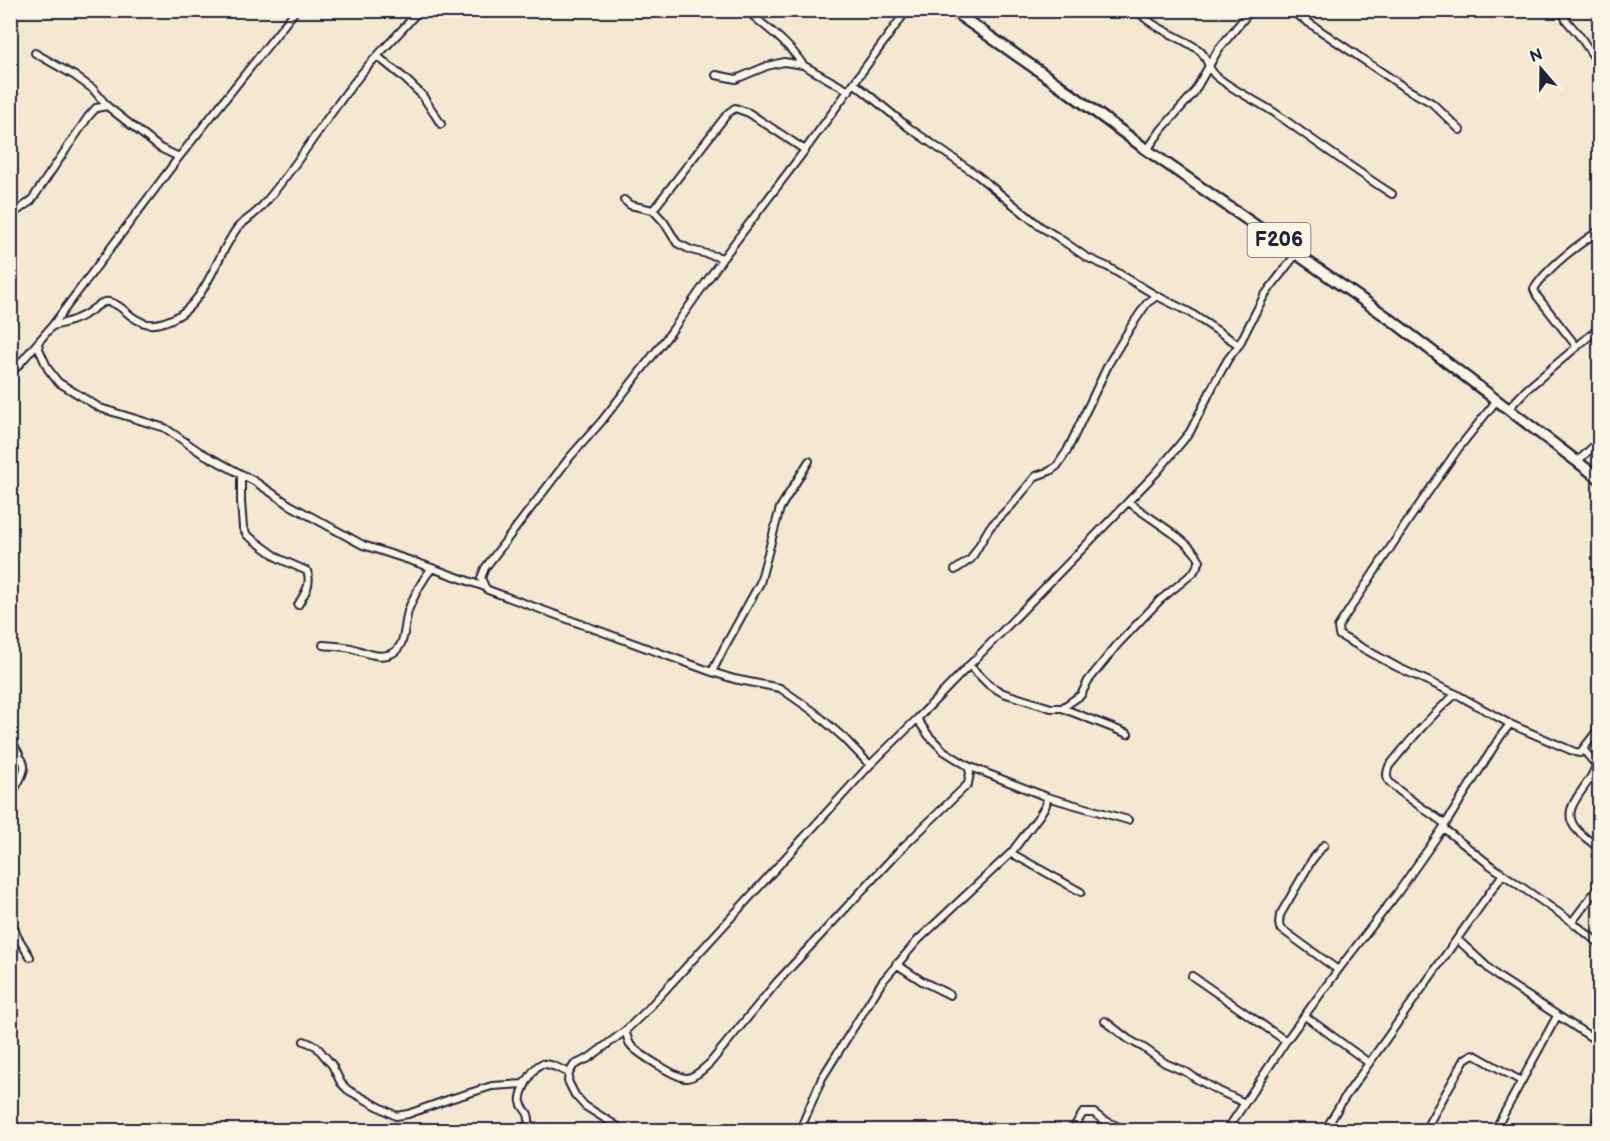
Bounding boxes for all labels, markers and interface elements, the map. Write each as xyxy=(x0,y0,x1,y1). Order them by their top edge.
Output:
north arrow xyxy=(1511,39,1571,99)
text: N xyxy=(1527,45,1545,67)
road number: F206 xyxy=(1248,223,1310,257)

